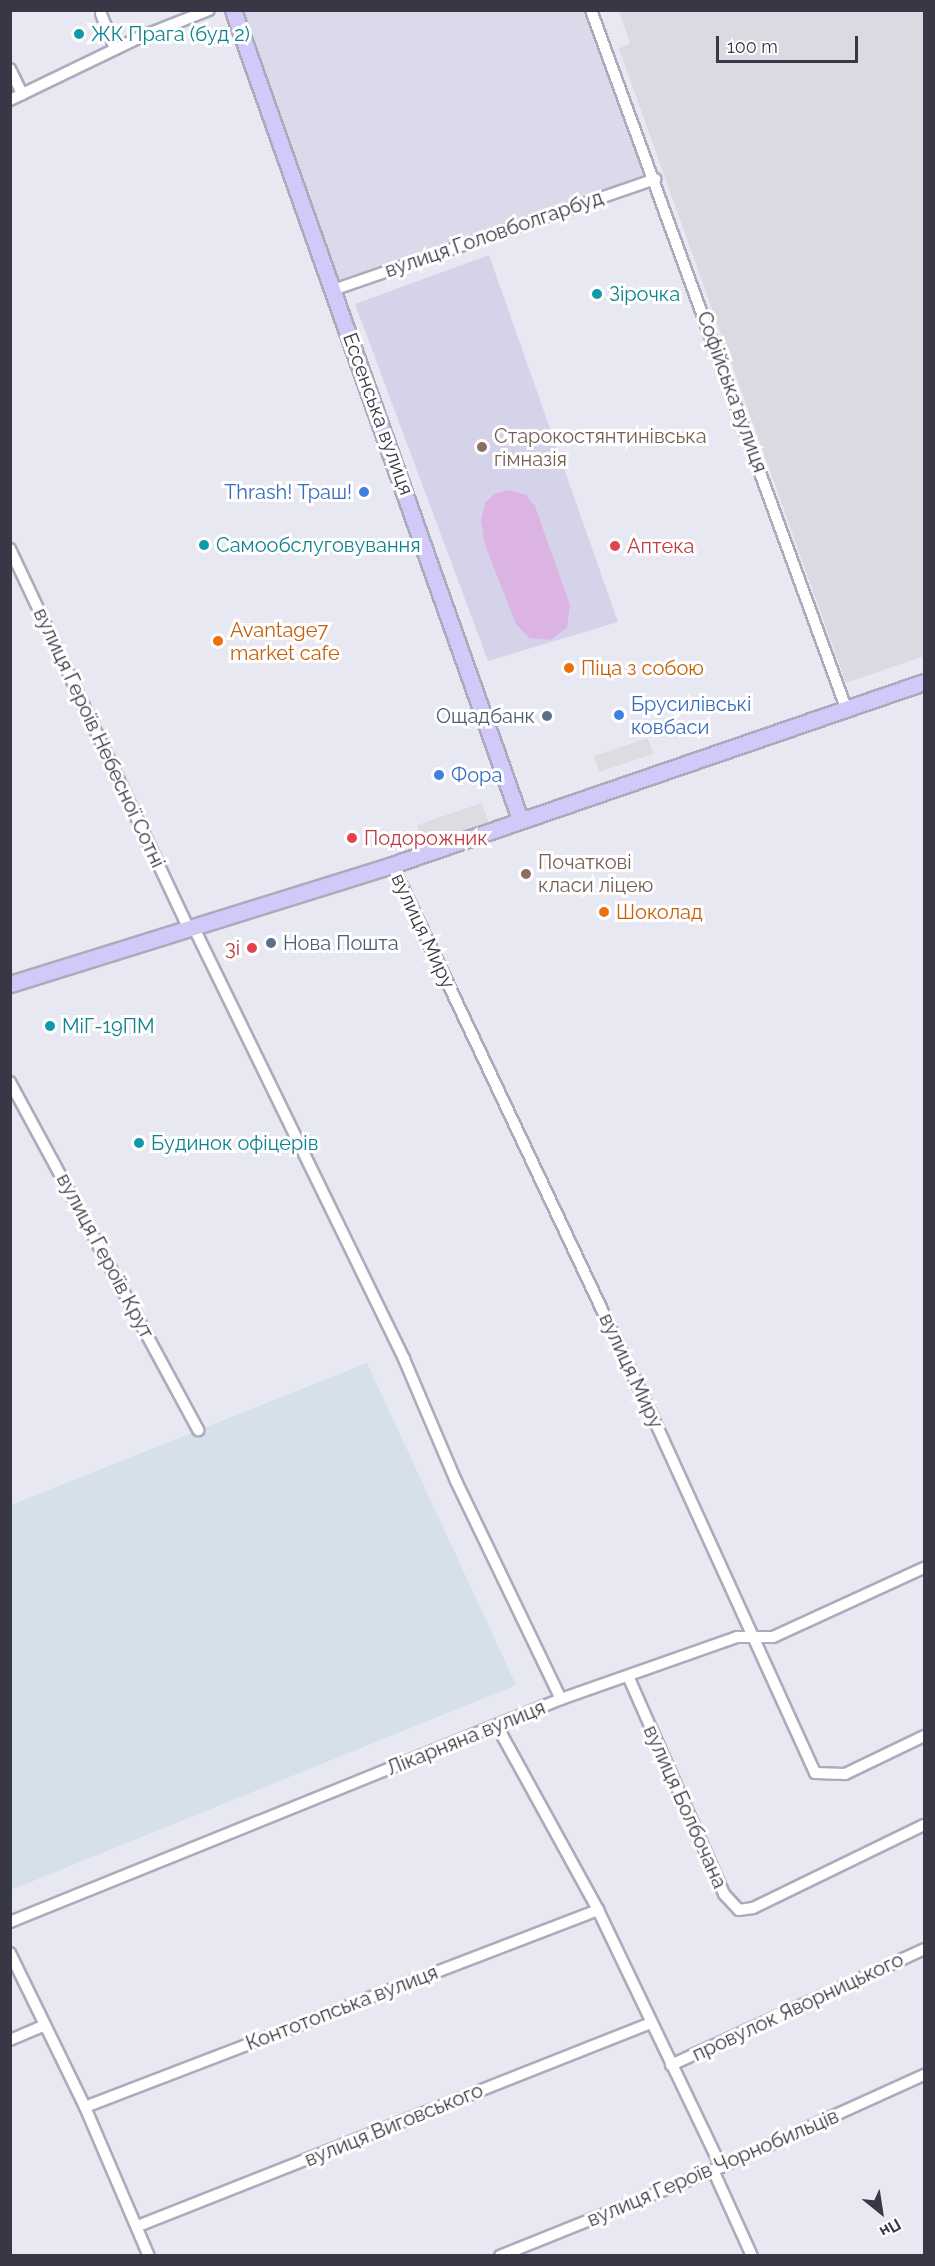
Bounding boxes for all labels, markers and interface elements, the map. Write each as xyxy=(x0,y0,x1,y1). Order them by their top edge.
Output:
place label: ЖК Прага (буд 2) xyxy=(91,22,250,46)
scale bar xyxy=(719,24,862,62)
marker: ЖК Прага (буд 2) xyxy=(72,27,86,41)
text: 100 m xyxy=(727,36,778,57)
street label: вулиця Головболгарбуд xyxy=(382,185,606,283)
place label: Зірочка xyxy=(609,282,680,306)
marker: Зірочка xyxy=(590,287,604,301)
street label: Софійська вулиця xyxy=(692,308,772,476)
street label: Ессенська вулиця xyxy=(338,330,418,498)
place label: Старокостянтинівська гімназія xyxy=(494,424,707,471)
marker: Старокостянтинівська гімназія xyxy=(475,440,489,454)
place label: Thrash! Траш! xyxy=(224,480,352,504)
marker: Thrash! Траш! xyxy=(357,485,371,499)
place label: Самообслуговування xyxy=(216,533,421,557)
place label: Аптека xyxy=(627,534,694,558)
marker: Самообслуговування xyxy=(197,538,211,552)
marker: Аптека xyxy=(608,539,622,553)
street label: вулиця Героїв Небесної Сотні xyxy=(28,604,170,872)
place label: Avantage7 market cafe xyxy=(230,618,340,665)
marker: Avantage7 market cafe xyxy=(211,634,225,648)
place label: Піца з собою xyxy=(581,656,704,680)
marker: Піца з собою xyxy=(562,661,576,675)
place label: Брусилівські ковбаси xyxy=(631,692,751,739)
place label: Ощадбанк xyxy=(436,704,535,728)
marker: Брусилівські ковбаси xyxy=(612,708,626,722)
marker: Ощадбанк xyxy=(540,709,554,723)
place label: Фора xyxy=(451,763,502,787)
marker: Фора xyxy=(432,768,446,782)
place label: Подорожник xyxy=(364,826,488,850)
marker: Подорожник xyxy=(345,831,359,845)
place label: Початкові класи ліцею xyxy=(538,850,653,897)
marker: Початкові класи ліцею xyxy=(519,867,533,881)
street label: вулиця Миру xyxy=(386,870,460,992)
place label: Шоколад xyxy=(616,900,703,924)
marker: Шоколад xyxy=(597,905,611,919)
place label: Нова Пошта xyxy=(283,931,399,955)
place label: 3і xyxy=(225,936,240,960)
marker: Нова Пошта xyxy=(264,936,278,950)
marker: 3і xyxy=(245,941,259,955)
place label: МіГ-19ПМ xyxy=(62,1014,155,1038)
marker: МіГ-19ПМ xyxy=(43,1019,57,1033)
place label: Будинок офіцерів xyxy=(151,1131,318,1155)
marker: Будинок офіцерів xyxy=(132,1136,146,1150)
street label: вулиця Героїв Крут xyxy=(51,1169,159,1343)
street label: вулиця Миру xyxy=(594,1310,668,1432)
street label: Лікарняна вулиця xyxy=(383,1695,549,1781)
street label: вулиця Болбочана xyxy=(638,1722,732,1892)
street label: провулок Яворницького xyxy=(689,1947,907,2067)
street label: Контотопська вулиця xyxy=(243,1960,441,2056)
street label: вулиця Виговського xyxy=(301,2078,487,2172)
street label: вулиця Героїв Чорнобильців xyxy=(584,2104,842,2232)
north arrow xyxy=(851,2182,911,2242)
text: Пн xyxy=(876,2214,904,2242)

